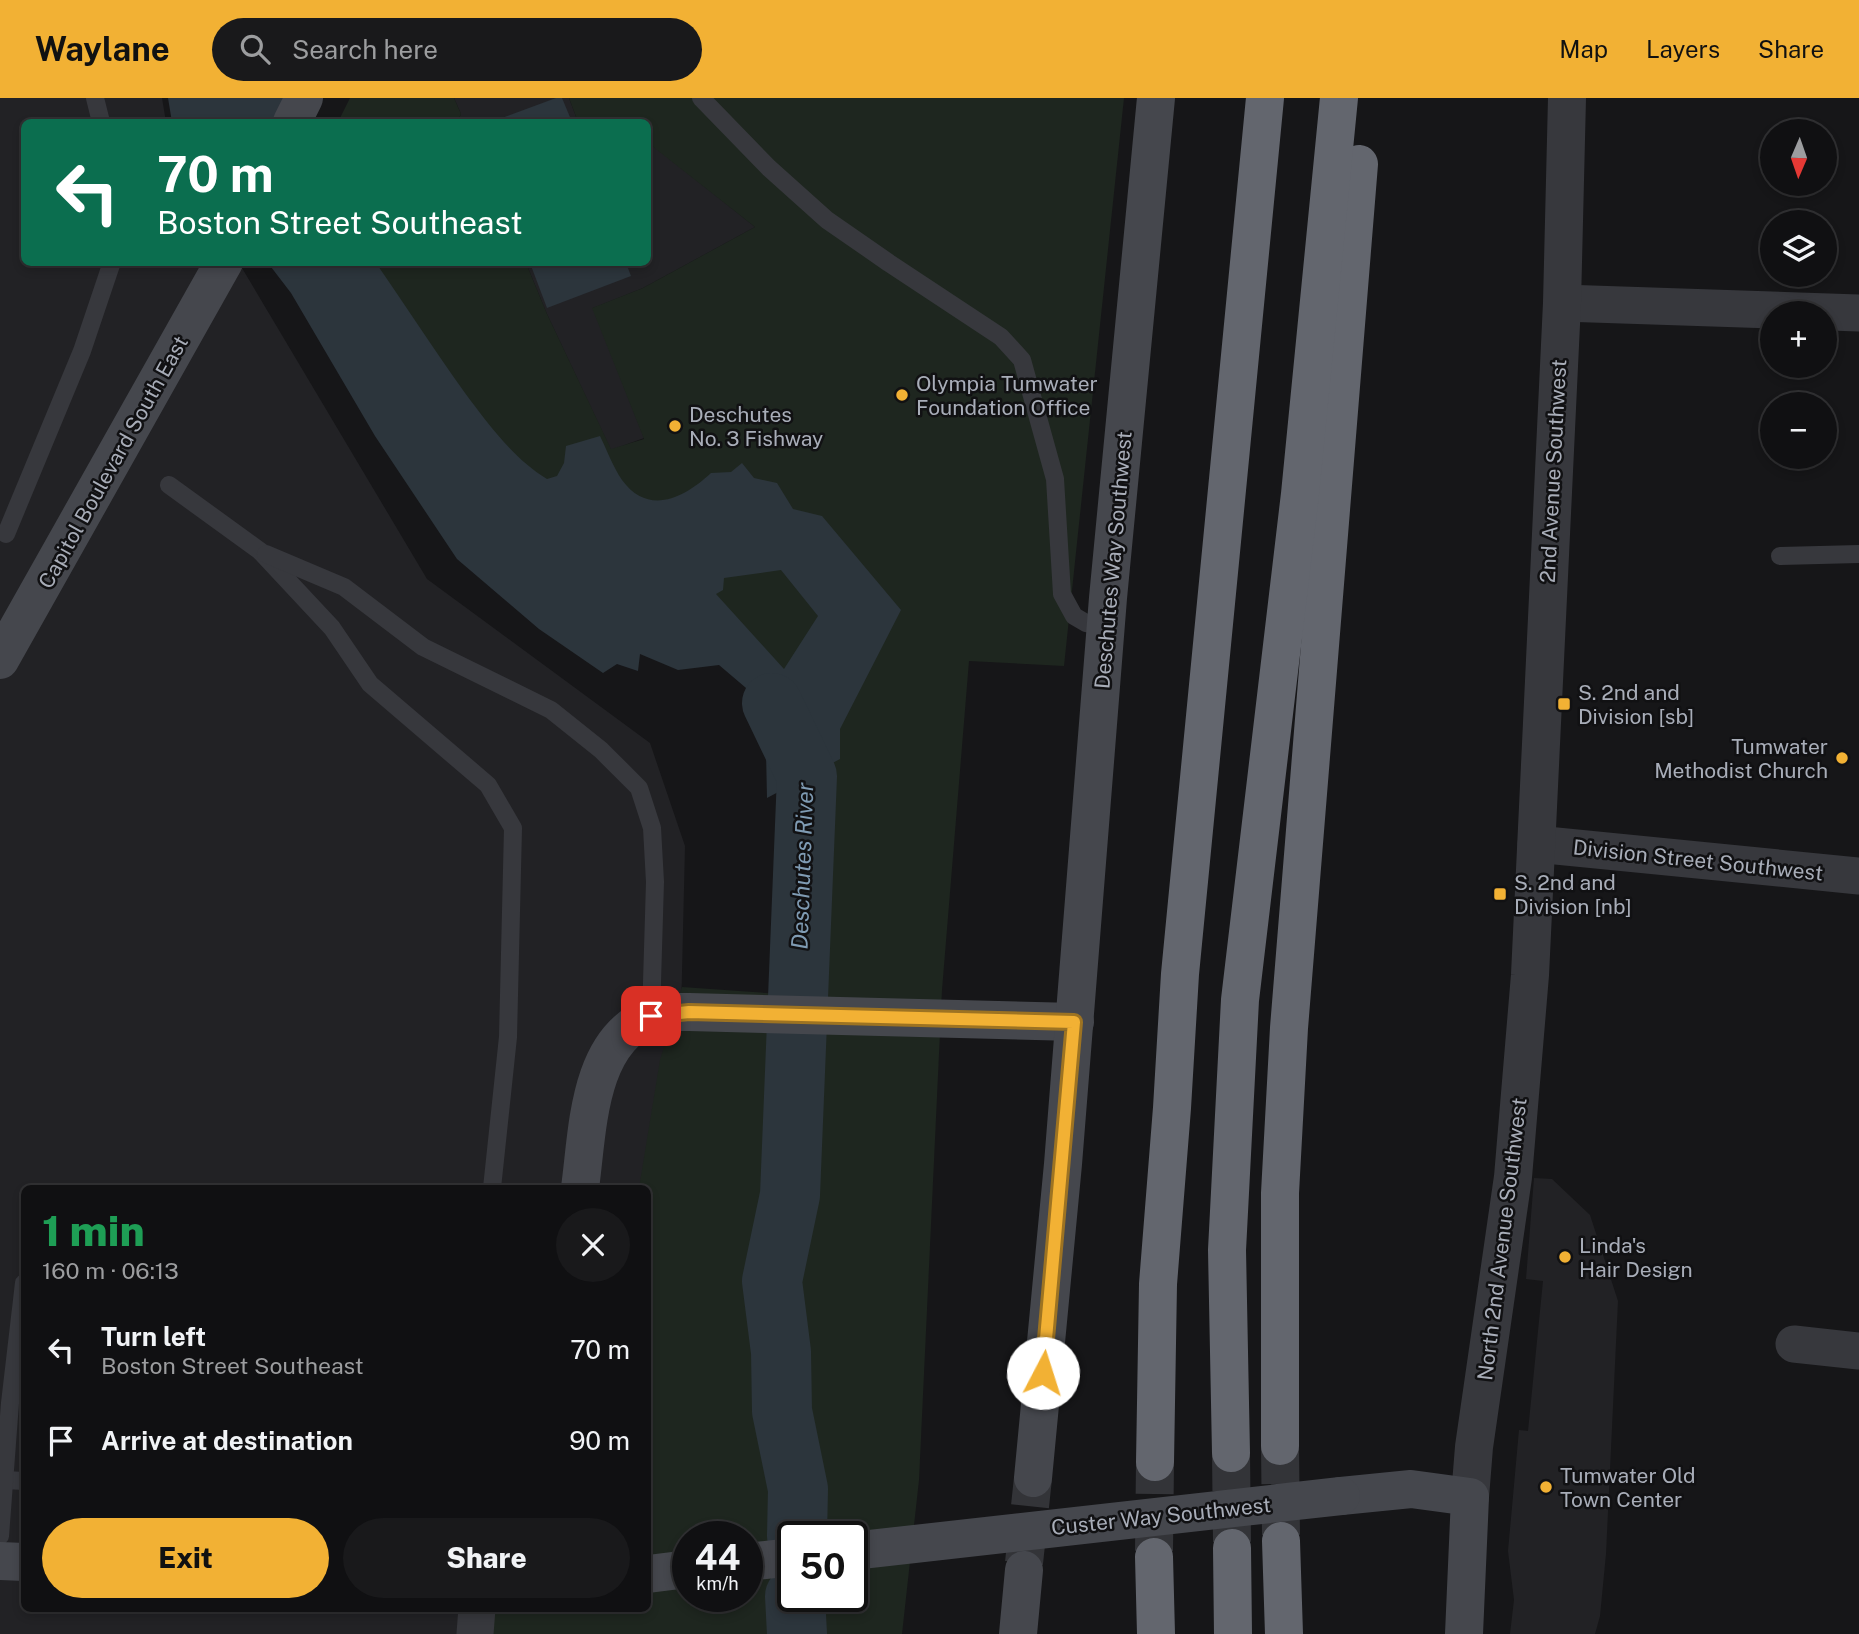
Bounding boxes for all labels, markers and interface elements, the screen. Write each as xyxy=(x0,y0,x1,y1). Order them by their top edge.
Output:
search box xyxy=(212,18,702,81)
text: Waylane xyxy=(35,30,170,68)
icon: search xyxy=(236,30,274,68)
text: Search here xyxy=(292,34,438,65)
text: Map xyxy=(1559,35,1608,63)
text: Layers xyxy=(1646,35,1720,63)
text: Share xyxy=(1758,35,1824,63)
north arrow xyxy=(1760,119,1838,196)
map controls xyxy=(1760,119,1837,469)
text: 70 m xyxy=(157,145,274,203)
icon: left xyxy=(42,147,133,238)
text: Boston Street Southeast xyxy=(157,204,523,241)
button: layers xyxy=(1760,210,1837,287)
button: + xyxy=(1760,301,1837,378)
street label: Capitol Boulevard South East xyxy=(33,331,193,593)
street label: 2nd Avenue Southwest xyxy=(1535,359,1571,583)
place label: Olympia Tumwater Foundation Office xyxy=(916,371,1098,420)
marker: Olympia Tumwater Foundation Office xyxy=(894,387,910,403)
button: − xyxy=(1760,392,1837,469)
place label: Deschutes No. 3 Fishway xyxy=(689,402,823,451)
marker: Deschutes No. 3 Fishway xyxy=(667,418,683,434)
street label: Deschutes Way Southwest xyxy=(1089,430,1137,690)
place label: S. 2nd and Division [sb] xyxy=(1578,680,1694,729)
marker: S. 2nd and Division [sb] xyxy=(1556,696,1572,712)
place label: Tumwater Methodist Church xyxy=(1654,734,1828,783)
marker: Tumwater Methodist Church xyxy=(1834,750,1850,766)
water label: Deschutes River xyxy=(786,782,818,950)
street label: Division Street Southwest xyxy=(1572,834,1824,886)
place label: S. 2nd and Division [nb] xyxy=(1514,870,1632,919)
marker: S. 2nd and Division [nb] xyxy=(1492,886,1508,902)
pin xyxy=(621,986,681,1046)
icon: arrive xyxy=(632,997,670,1035)
street label: North 2nd Avenue Southwest xyxy=(1472,1096,1532,1382)
text: 1 min xyxy=(42,1206,145,1255)
button: close xyxy=(556,1208,630,1282)
place label: Linda's Hair Design xyxy=(1579,1233,1693,1282)
marker: Linda's Hair Design xyxy=(1557,1249,1573,1265)
text: 160 m · 06:13 xyxy=(42,1257,179,1284)
text: Turn left xyxy=(101,1321,206,1352)
icon: left xyxy=(42,1331,80,1369)
text: 70 m xyxy=(570,1334,630,1365)
position arrow xyxy=(1006,1336,1080,1410)
text: Boston Street Southeast xyxy=(101,1352,364,1379)
icon: arrive xyxy=(42,1422,80,1460)
text: Arrive at destination xyxy=(101,1425,353,1456)
text: 90 m xyxy=(569,1425,630,1456)
place label: Tumwater Old Town Center xyxy=(1560,1463,1695,1512)
marker: Tumwater Old Town Center xyxy=(1538,1479,1554,1495)
street label: Custer Way Southwest xyxy=(1050,1492,1272,1540)
button: Exit xyxy=(42,1518,329,1598)
button: Share xyxy=(343,1518,630,1598)
speed limit sign: 50 xyxy=(777,1521,868,1612)
text: 44 xyxy=(695,1537,740,1578)
text: km/h xyxy=(696,1573,739,1594)

